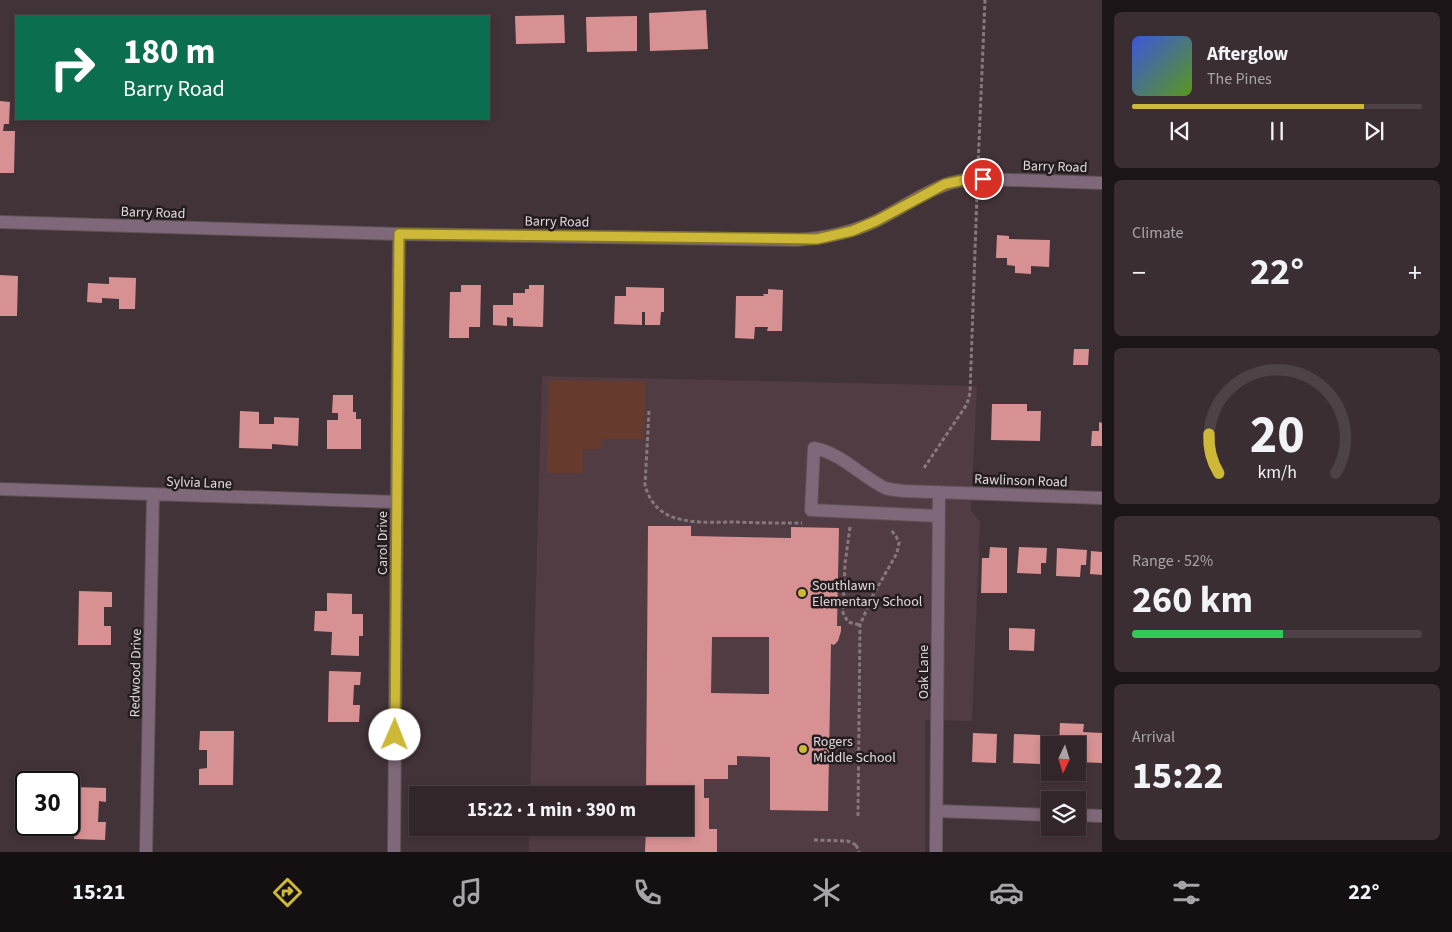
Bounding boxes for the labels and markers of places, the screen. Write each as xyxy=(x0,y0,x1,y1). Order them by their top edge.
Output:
pin xyxy=(962,158,1004,200)
place label: Southlawn Elementary School xyxy=(812,576,923,612)
marker: Southlawn Elementary School xyxy=(796,587,808,599)
place label: Rogers Middle School xyxy=(813,732,896,768)
marker: Rogers Middle School xyxy=(797,743,809,755)

